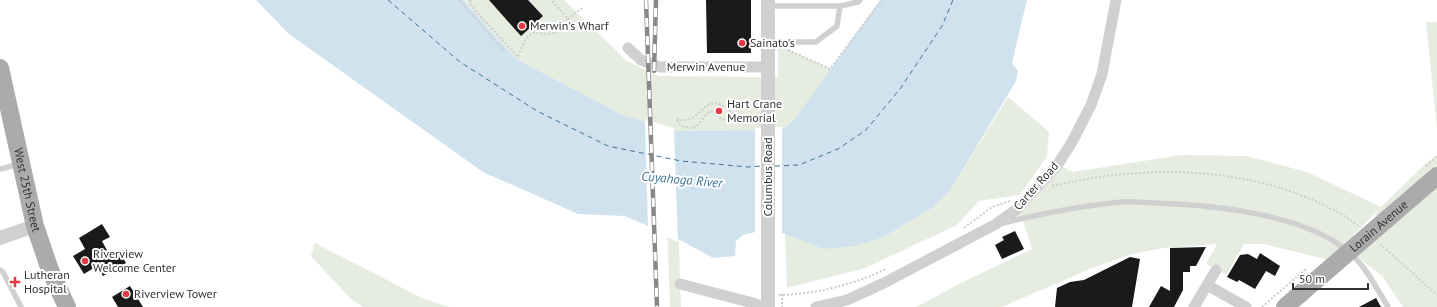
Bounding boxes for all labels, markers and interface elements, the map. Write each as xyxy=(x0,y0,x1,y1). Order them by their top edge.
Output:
place label: Merwin's Wharf xyxy=(530,18,610,33)
marker: Merwin's Wharf xyxy=(517,21,527,31)
place label: Sainato's xyxy=(750,35,795,50)
marker: Sainato's xyxy=(737,38,747,48)
street label: Merwin Avenue xyxy=(667,59,745,74)
place label: Hart Crane Memorial xyxy=(727,96,782,125)
marker: Hart Crane Memorial xyxy=(714,106,724,116)
street label: Columbus Road xyxy=(760,137,775,217)
street label: West 25th Street xyxy=(11,147,44,234)
street label: Carter Road xyxy=(1010,158,1061,213)
water label: Cuyahoga River xyxy=(641,167,724,192)
street label: Lorain Avenue xyxy=(1346,197,1411,255)
place label: Riverview Welcome Center xyxy=(93,246,176,275)
marker: Riverview Welcome Center xyxy=(80,256,90,266)
scale bar xyxy=(1293,265,1368,291)
place label: Lutheran Hospital xyxy=(24,267,70,296)
text: 50 m xyxy=(1299,271,1325,286)
marker: Lutheran Hospital xyxy=(9,276,21,288)
place label: Riverview Tower xyxy=(134,286,217,301)
marker: Riverview Tower xyxy=(121,289,131,299)

